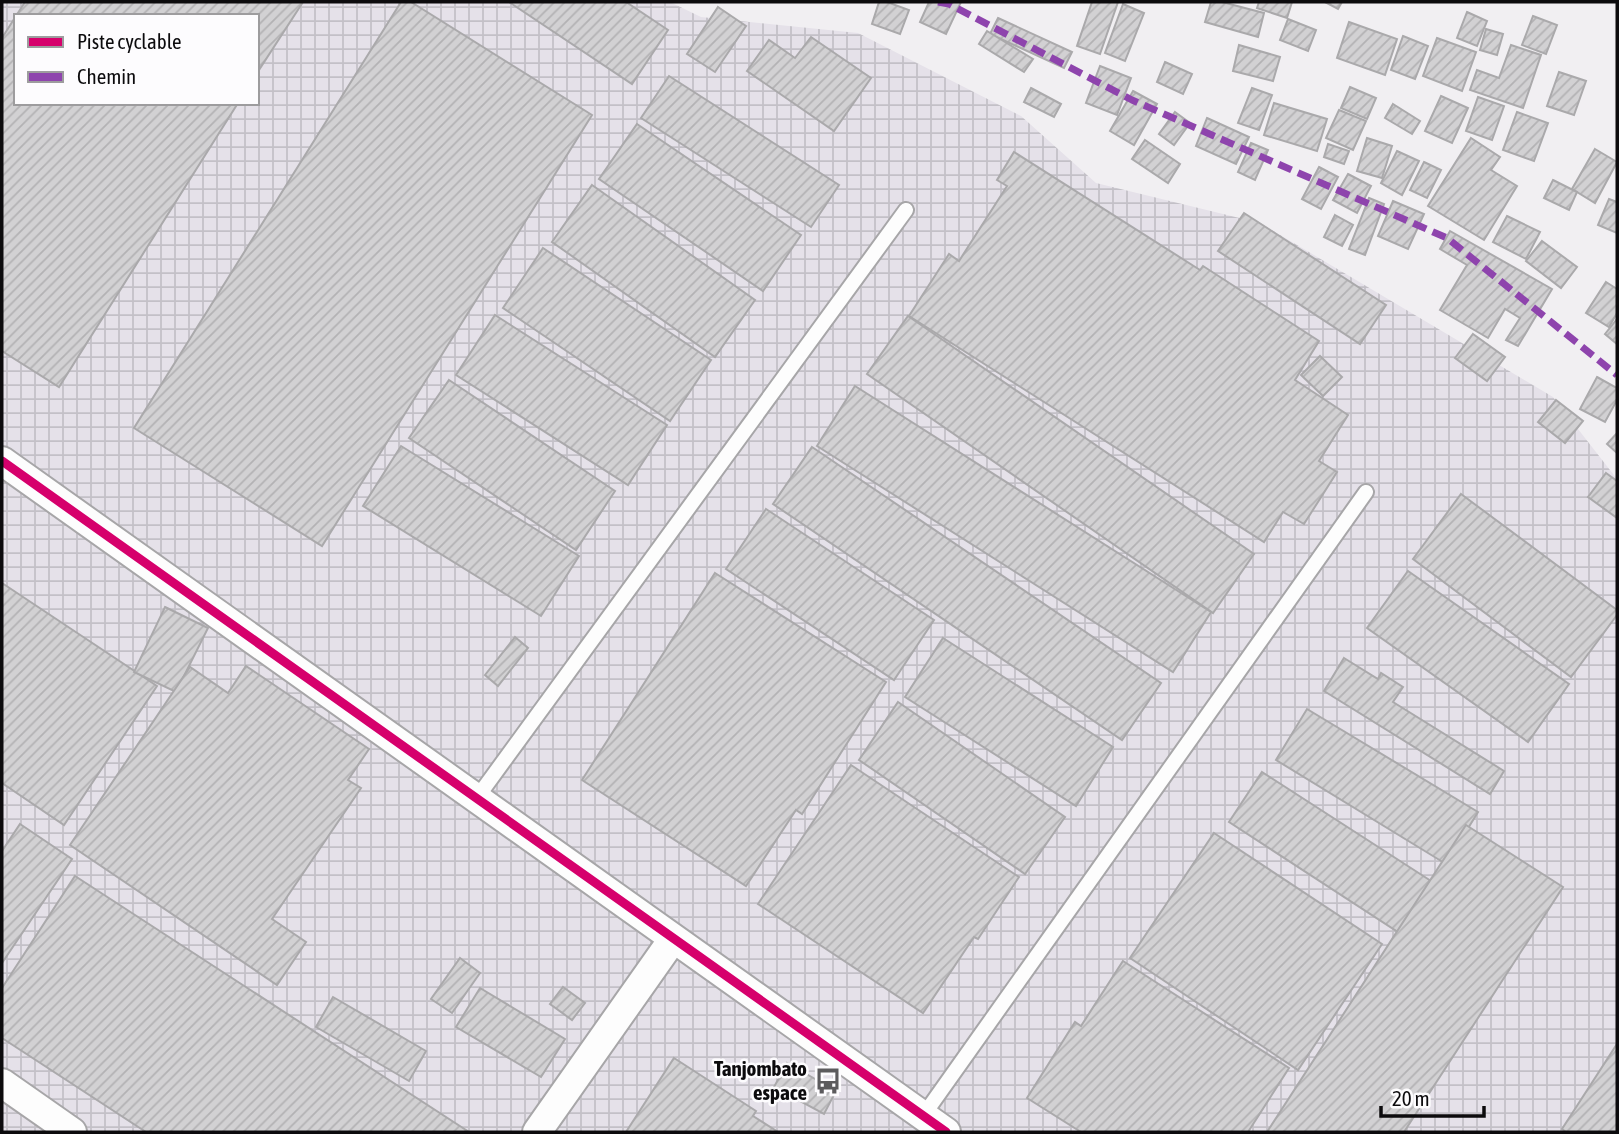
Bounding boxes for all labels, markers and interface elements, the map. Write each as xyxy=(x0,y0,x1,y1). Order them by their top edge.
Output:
legend xyxy=(14,14,259,105)
text: Piste cyclable xyxy=(77,29,182,53)
text: Chemin xyxy=(77,64,136,88)
place label: Tanjombato espace xyxy=(714,1056,807,1104)
bus stop icon: Tanjombato espace xyxy=(813,1066,843,1096)
scale bar xyxy=(1381,1074,1484,1118)
text: 20 m xyxy=(1392,1086,1430,1110)

